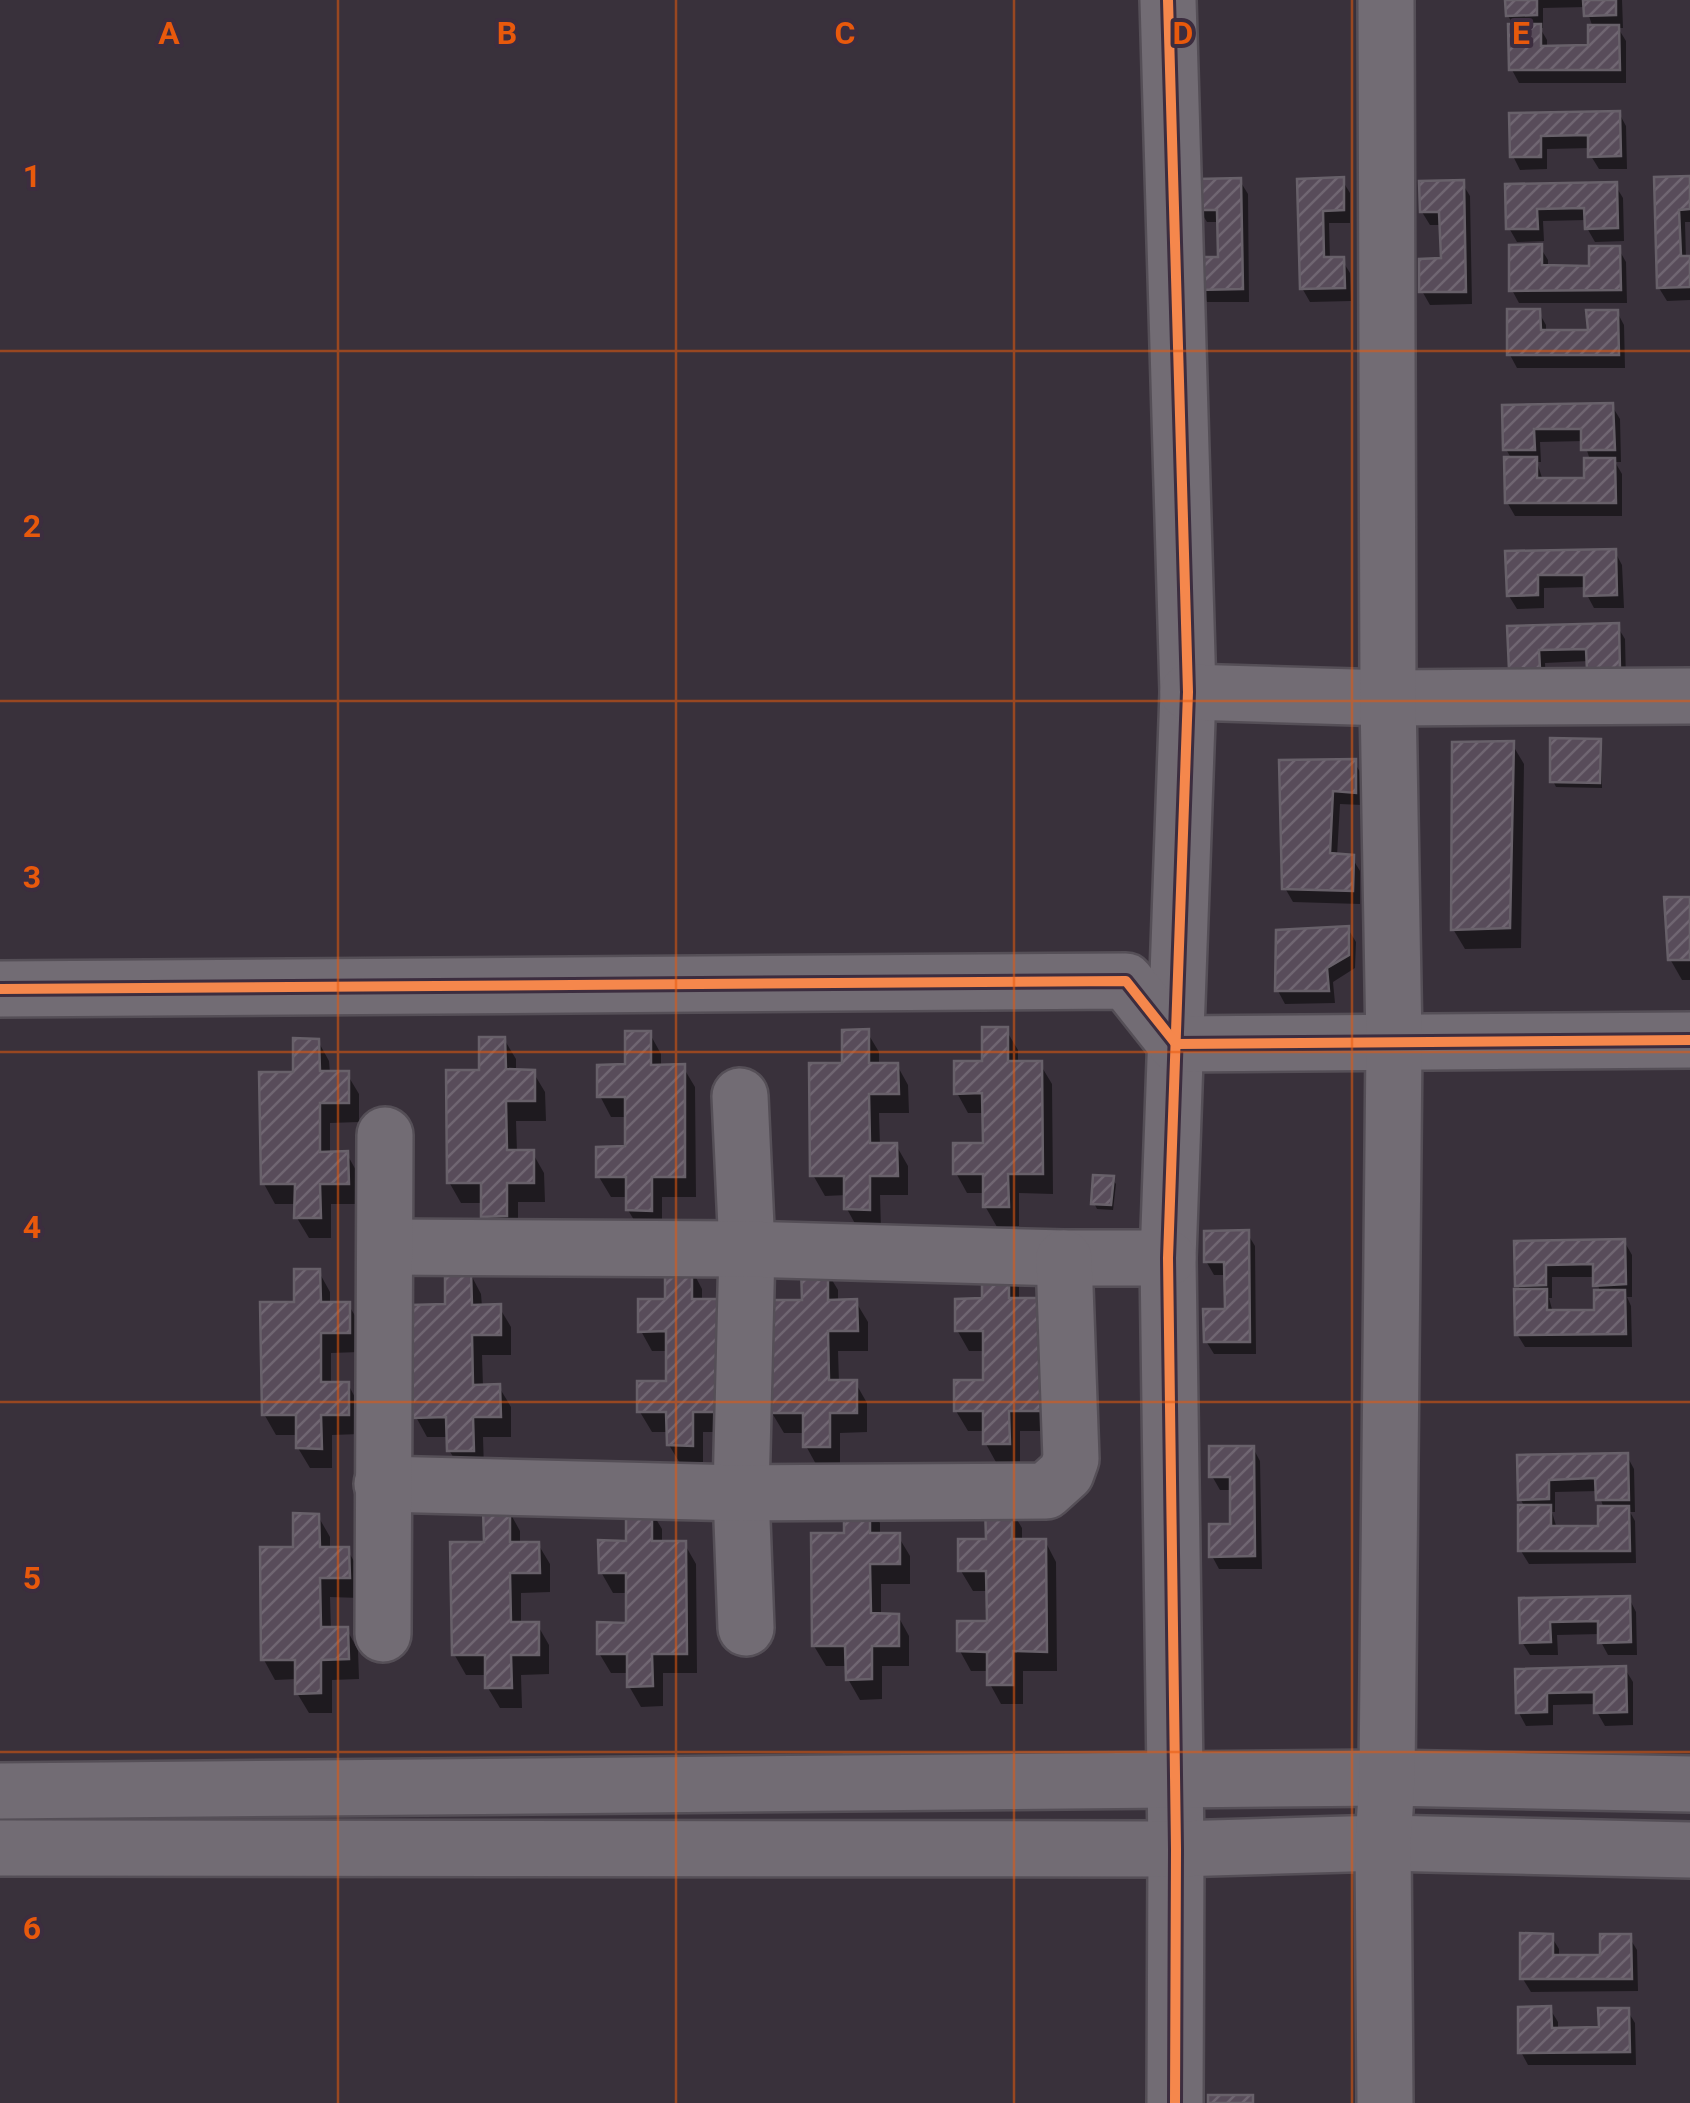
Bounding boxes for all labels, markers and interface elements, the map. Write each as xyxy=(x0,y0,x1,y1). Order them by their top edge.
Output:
text: A xyxy=(158,14,180,52)
text: B xyxy=(497,14,517,52)
text: C xyxy=(835,14,855,52)
text: D xyxy=(1173,14,1193,52)
text: E xyxy=(1512,14,1530,52)
text: 1 xyxy=(23,157,41,195)
text: 2 xyxy=(23,507,41,545)
text: 3 xyxy=(23,858,41,896)
text: 4 xyxy=(23,1208,41,1246)
text: 5 xyxy=(23,1559,41,1597)
text: 6 xyxy=(23,1909,41,1947)

